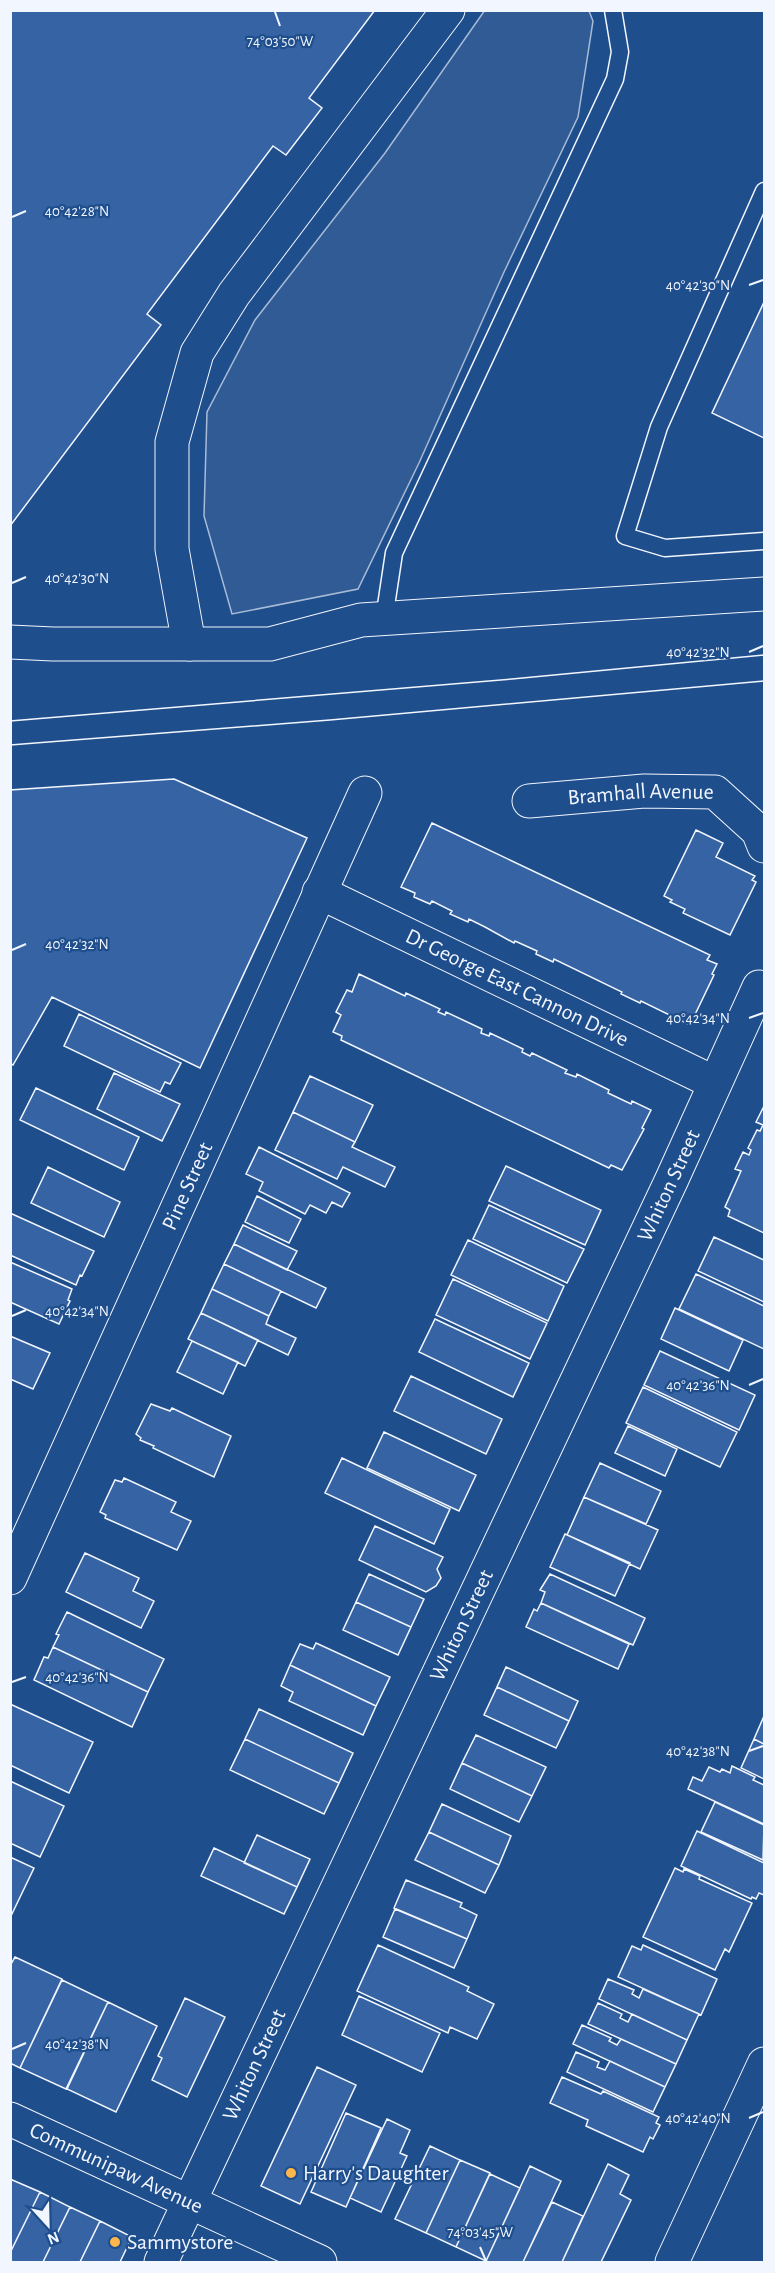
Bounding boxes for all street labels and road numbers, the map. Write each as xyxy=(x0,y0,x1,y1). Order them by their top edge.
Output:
street label: Bramhall Avenue xyxy=(567,780,714,809)
street label: Dr George East Cannon Drive xyxy=(402,925,632,1051)
street label: Whiton Street xyxy=(633,1126,704,1245)
street label: Pine Street xyxy=(158,1139,217,1233)
street label: Whiton Street xyxy=(426,1566,497,1684)
street label: Whiton Street xyxy=(218,2006,290,2124)
street label: Communipaw Avenue xyxy=(26,2119,206,2217)

